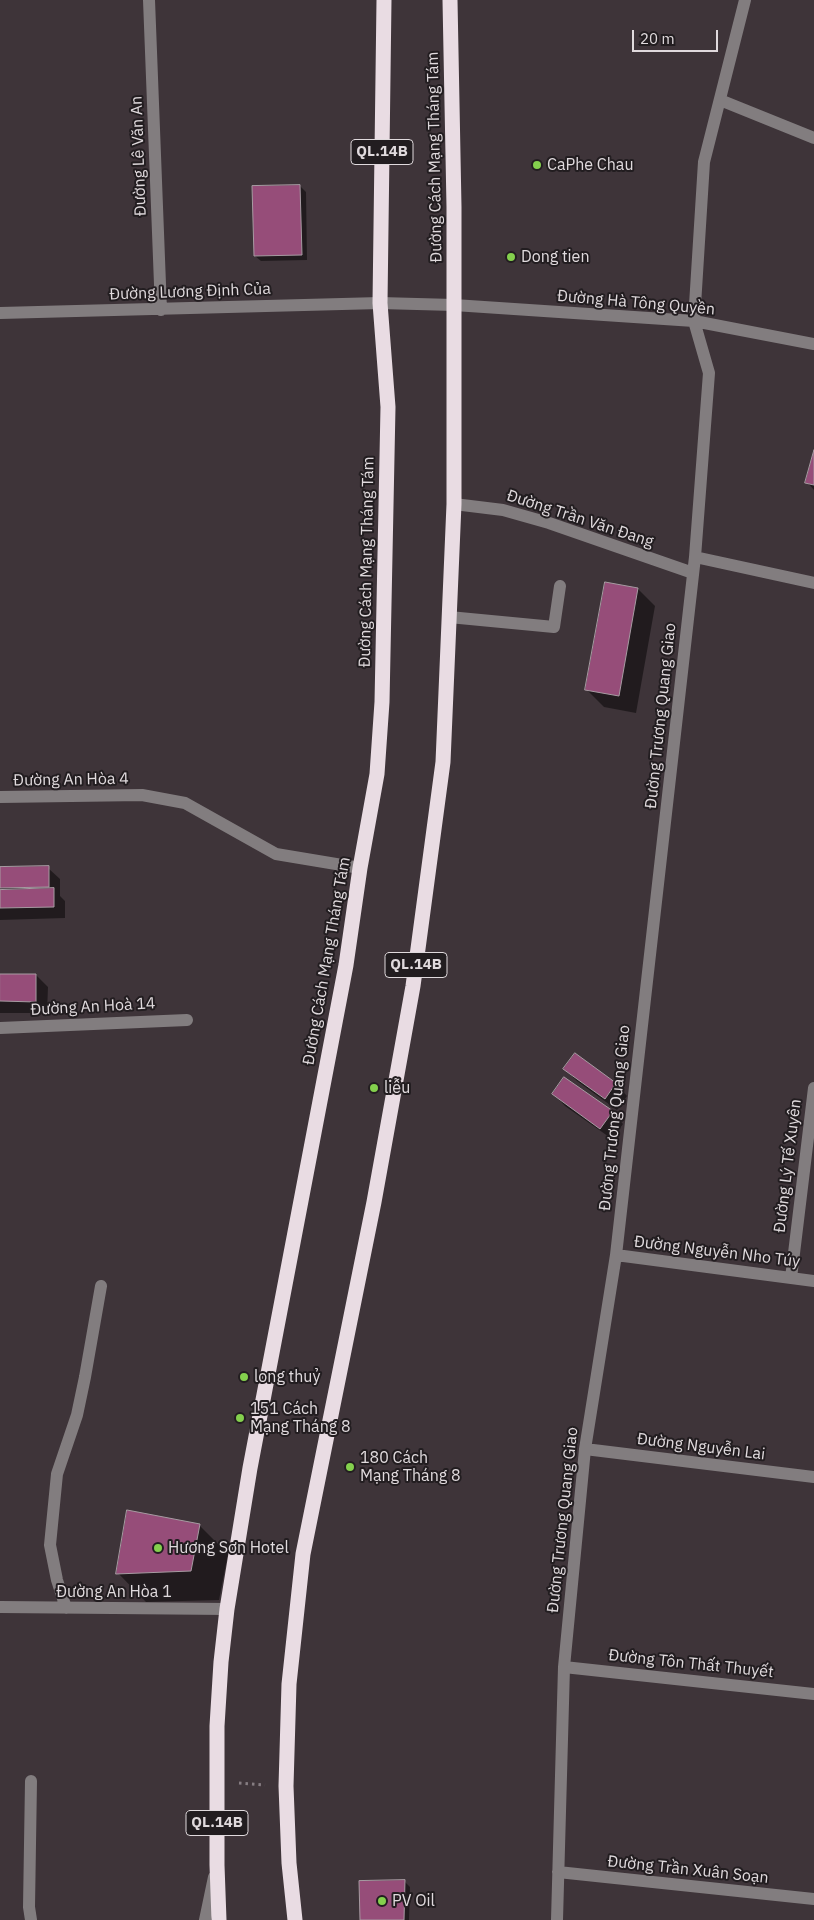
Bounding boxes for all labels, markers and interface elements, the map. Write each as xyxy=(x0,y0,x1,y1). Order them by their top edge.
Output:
scale bar xyxy=(634,20,720,52)
text: 20 m xyxy=(640,29,675,48)
street label: Đường Cách Mạng Tháng Tám xyxy=(424,51,446,263)
street label: Đường Lê Văn An xyxy=(127,95,151,217)
road number: QL.14B xyxy=(351,140,413,164)
place label: CaPhe Chau xyxy=(547,155,633,175)
marker: CaPhe Chau xyxy=(531,159,543,171)
place label: Dong tien xyxy=(521,247,589,267)
marker: Dong tien xyxy=(505,251,517,263)
street label: Đường Lương Định Của xyxy=(109,280,271,304)
street label: Đường Hà Tông Quyền xyxy=(556,287,716,319)
street label: Đường Cách Mạng Tháng Tám xyxy=(356,456,378,668)
street label: Đường Trần Văn Đang xyxy=(504,486,656,552)
street label: Đường Trương Quang Giao xyxy=(642,622,680,810)
street label: Đường An Hòa 4 xyxy=(13,769,129,791)
street label: Đường Cách Mạng Tháng Tám xyxy=(299,855,355,1067)
road number: QL.14B xyxy=(385,952,447,978)
street label: Đường An Hoà 14 xyxy=(30,994,156,1020)
street label: Đường Trương Quang Giao xyxy=(596,1024,634,1212)
place label: liễu xyxy=(384,1078,410,1098)
marker: liễu xyxy=(368,1082,380,1094)
street label: Đường Lý Tế Xuyên xyxy=(770,1098,806,1234)
street label: Đường Nguyễn Nho Túy xyxy=(633,1232,801,1272)
place label: long thuỷ xyxy=(254,1367,320,1387)
marker: long thuỷ xyxy=(238,1371,250,1383)
place label: 151 Cách Mạng Tháng 8 xyxy=(250,1399,351,1437)
marker: 151 Cách Mạng Tháng 8 xyxy=(234,1412,246,1424)
street label: Đường Trương Quang Giao xyxy=(544,1426,582,1614)
street label: Đường Nguyễn Lai xyxy=(636,1430,766,1464)
place label: 180 Cách Mạng Tháng 8 xyxy=(360,1448,461,1486)
marker: 180 Cách Mạng Tháng 8 xyxy=(344,1461,356,1473)
place label: Hương Sơn Hotel xyxy=(168,1538,289,1558)
marker: Hương Sơn Hotel xyxy=(152,1542,164,1554)
street label: Đường An Hòa 1 xyxy=(56,1582,172,1602)
street label: Đường Tôn Thất Thuyết xyxy=(608,1646,774,1682)
road number: QL.14B xyxy=(186,1810,248,1836)
street label: Đường Trần Xuân Soạn xyxy=(607,1852,769,1888)
place label: PV Oil xyxy=(392,1891,435,1911)
marker: PV Oil xyxy=(376,1895,388,1907)

